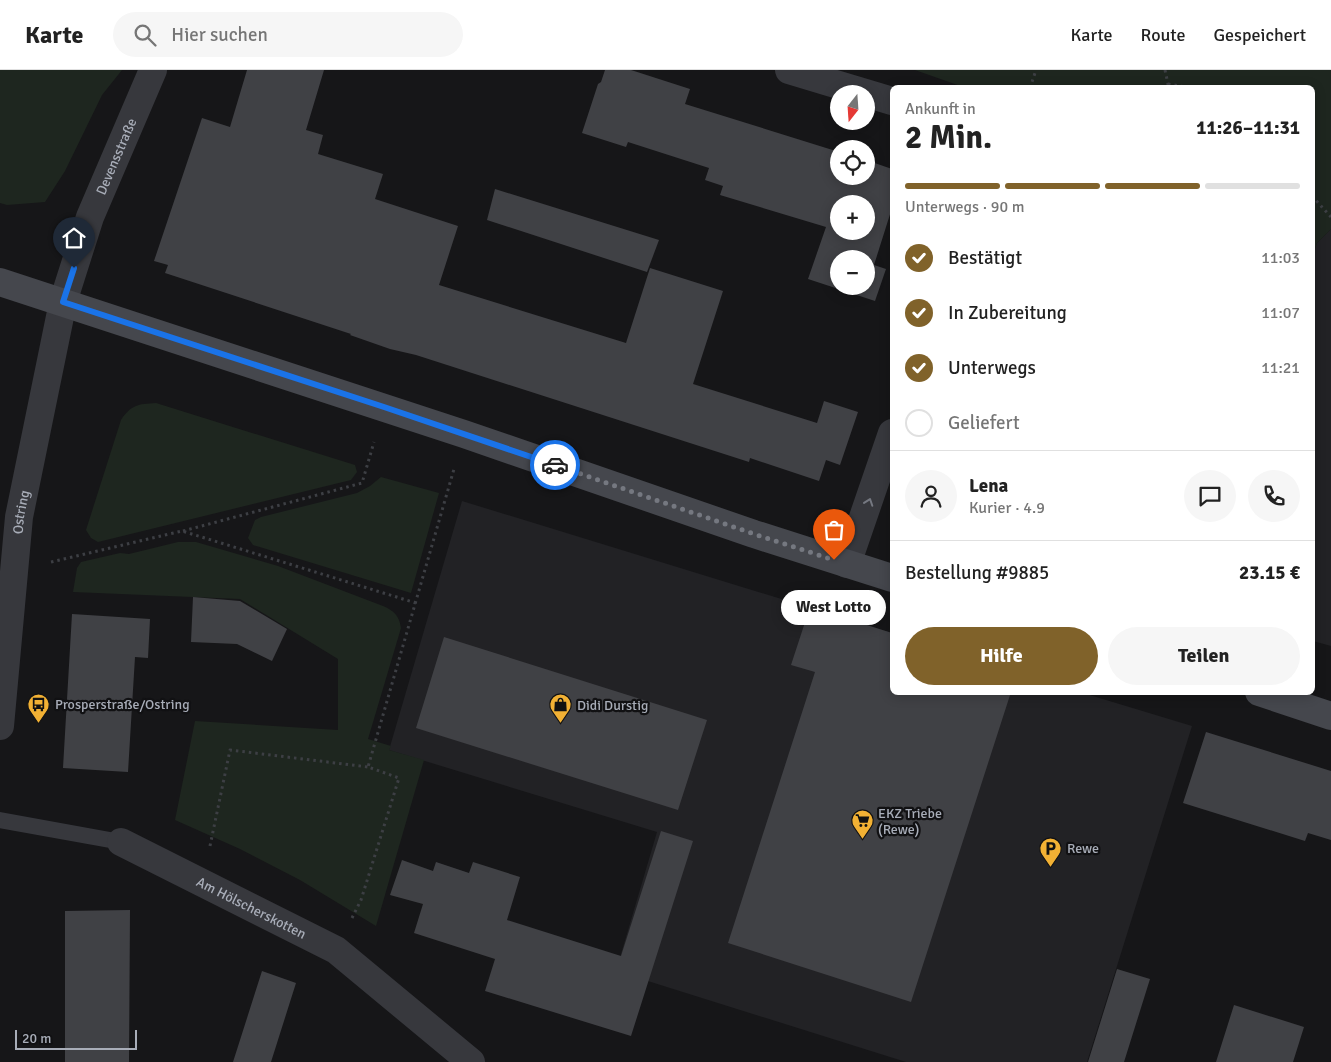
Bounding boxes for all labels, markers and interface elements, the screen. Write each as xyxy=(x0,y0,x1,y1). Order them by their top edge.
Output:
search box xyxy=(113,12,463,57)
text: Karte xyxy=(25,20,83,50)
icon: search xyxy=(131,21,159,49)
text: Hier suchen xyxy=(171,23,268,47)
text: Karte xyxy=(1071,24,1113,46)
text: Route xyxy=(1141,24,1186,46)
text: Gespeichert xyxy=(1214,24,1306,46)
north arrow xyxy=(830,85,875,130)
map controls xyxy=(830,85,875,295)
text: Ankunft in xyxy=(905,99,976,119)
street label: Devensstraße xyxy=(92,116,140,198)
text: 11:26–11:31 xyxy=(1196,116,1300,140)
text: 2 Min. xyxy=(905,118,992,157)
button: locate xyxy=(830,140,875,185)
button: + xyxy=(830,195,875,240)
text: Unterwegs · 90 m xyxy=(905,197,1024,217)
pin xyxy=(53,217,95,268)
icon: home xyxy=(60,224,88,252)
icon: check xyxy=(905,244,933,272)
text: Bestätigt xyxy=(948,246,1022,270)
text: 11:03 xyxy=(1261,248,1300,268)
button: − xyxy=(830,250,875,295)
icon: check xyxy=(905,299,933,327)
text: In Zubereitung xyxy=(948,301,1067,325)
text: 11:07 xyxy=(1261,303,1300,323)
icon: check xyxy=(905,354,933,382)
text: Unterwegs xyxy=(948,356,1036,380)
text: 11:21 xyxy=(1261,358,1300,378)
text: Geliefert xyxy=(948,411,1020,435)
courier xyxy=(530,440,580,490)
icon: car xyxy=(541,451,569,479)
button: person xyxy=(905,470,957,522)
button: chat xyxy=(1184,470,1236,522)
button: phone xyxy=(1248,470,1300,522)
text: Lena xyxy=(969,474,1008,498)
street label: Ostring xyxy=(9,489,33,535)
one-way arrow xyxy=(863,498,873,506)
text: Kurier · 4.9 xyxy=(969,498,1045,518)
pin xyxy=(813,509,855,560)
icon: bag xyxy=(820,516,848,544)
text: Bestellung #9885 xyxy=(905,561,1049,585)
text: 23.15 € xyxy=(1239,561,1300,585)
callout: West Lotto xyxy=(782,590,886,625)
text: West Lotto xyxy=(796,597,871,617)
button: Hilfe xyxy=(905,627,1098,685)
button: Teilen xyxy=(1108,627,1300,685)
bus stop icon: Prosperstraße/Ostring xyxy=(27,692,51,723)
shop icon: Didi Durstig xyxy=(549,693,573,724)
place label: Prosperstraße/Ostring xyxy=(55,696,190,713)
place label: Didi Durstig xyxy=(577,697,648,714)
place label: EKZ Triebe (Rewe) xyxy=(878,805,942,838)
supermarket icon: EKZ Triebe (Rewe) xyxy=(850,809,874,840)
parking icon: Rewe xyxy=(1039,836,1063,867)
place label: Rewe xyxy=(1067,840,1099,857)
street label: Am Hölscherskotten xyxy=(194,873,309,943)
scale bar xyxy=(15,1027,138,1050)
text: 20 m xyxy=(22,1030,51,1047)

